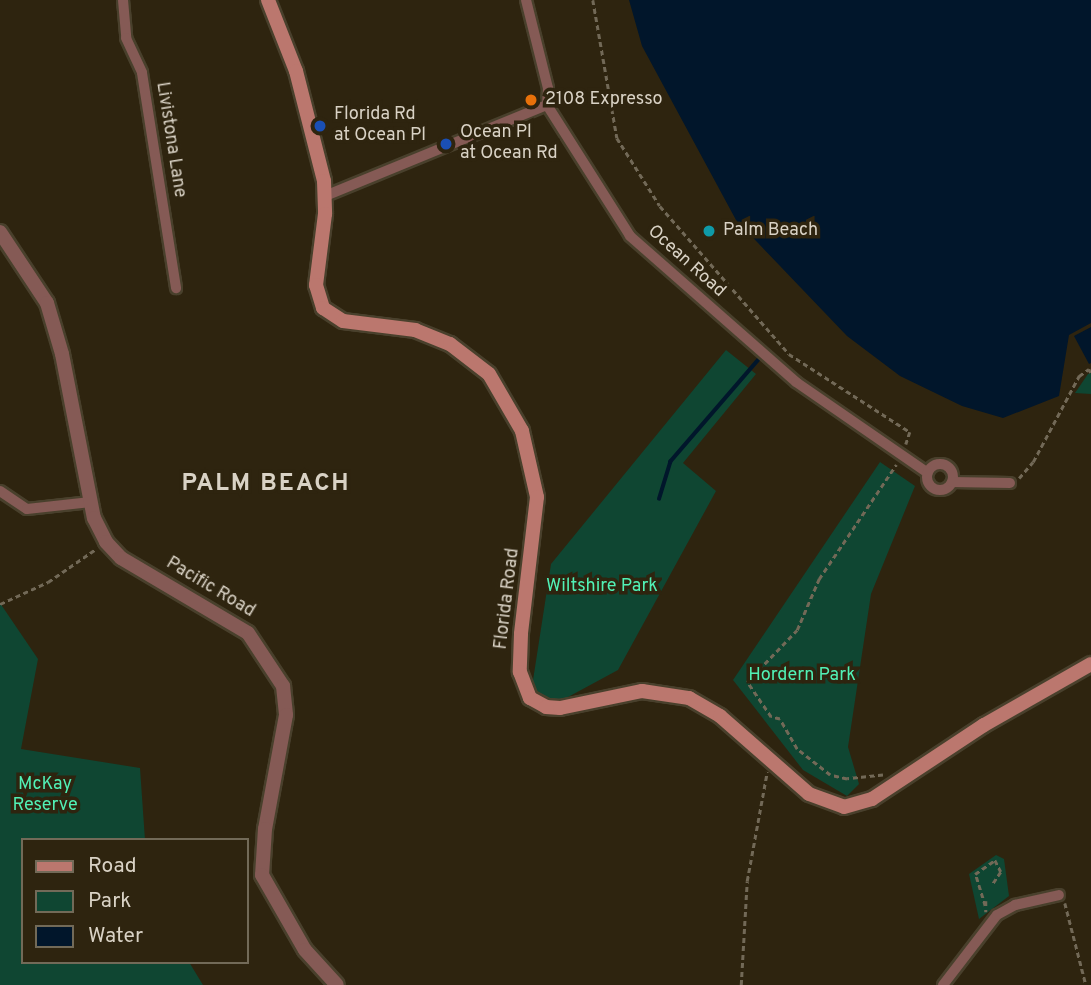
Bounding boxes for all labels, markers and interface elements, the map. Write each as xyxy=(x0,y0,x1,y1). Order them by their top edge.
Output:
street label: Livistona Lane xyxy=(150,81,190,199)
place label: 2108 Expresso xyxy=(545,89,663,111)
marker: 2108 Expresso xyxy=(523,92,539,108)
place label: Florida Rd at Ocean Pl xyxy=(334,105,426,148)
marker: Florida Rd at Ocean Pl xyxy=(312,118,328,134)
place label: Ocean Pl at Ocean Rd xyxy=(460,123,558,166)
marker: Ocean Pl at Ocean Rd xyxy=(438,136,454,152)
place label: Palm Beach xyxy=(723,220,818,242)
street label: Ocean Road xyxy=(643,221,729,303)
marker: Palm Beach xyxy=(701,223,717,239)
district label: PALM BEACH xyxy=(183,471,349,499)
street label: Florida Road xyxy=(491,547,525,651)
street label: Pacific Road xyxy=(162,553,258,623)
park label: Wiltshire Park xyxy=(546,576,658,598)
park label: Hordern Park xyxy=(748,665,856,687)
park label: McKay Reserve xyxy=(12,775,78,818)
legend xyxy=(21,838,248,964)
text: Road xyxy=(88,853,137,880)
text: Park xyxy=(88,888,131,915)
text: Water xyxy=(88,923,143,950)

